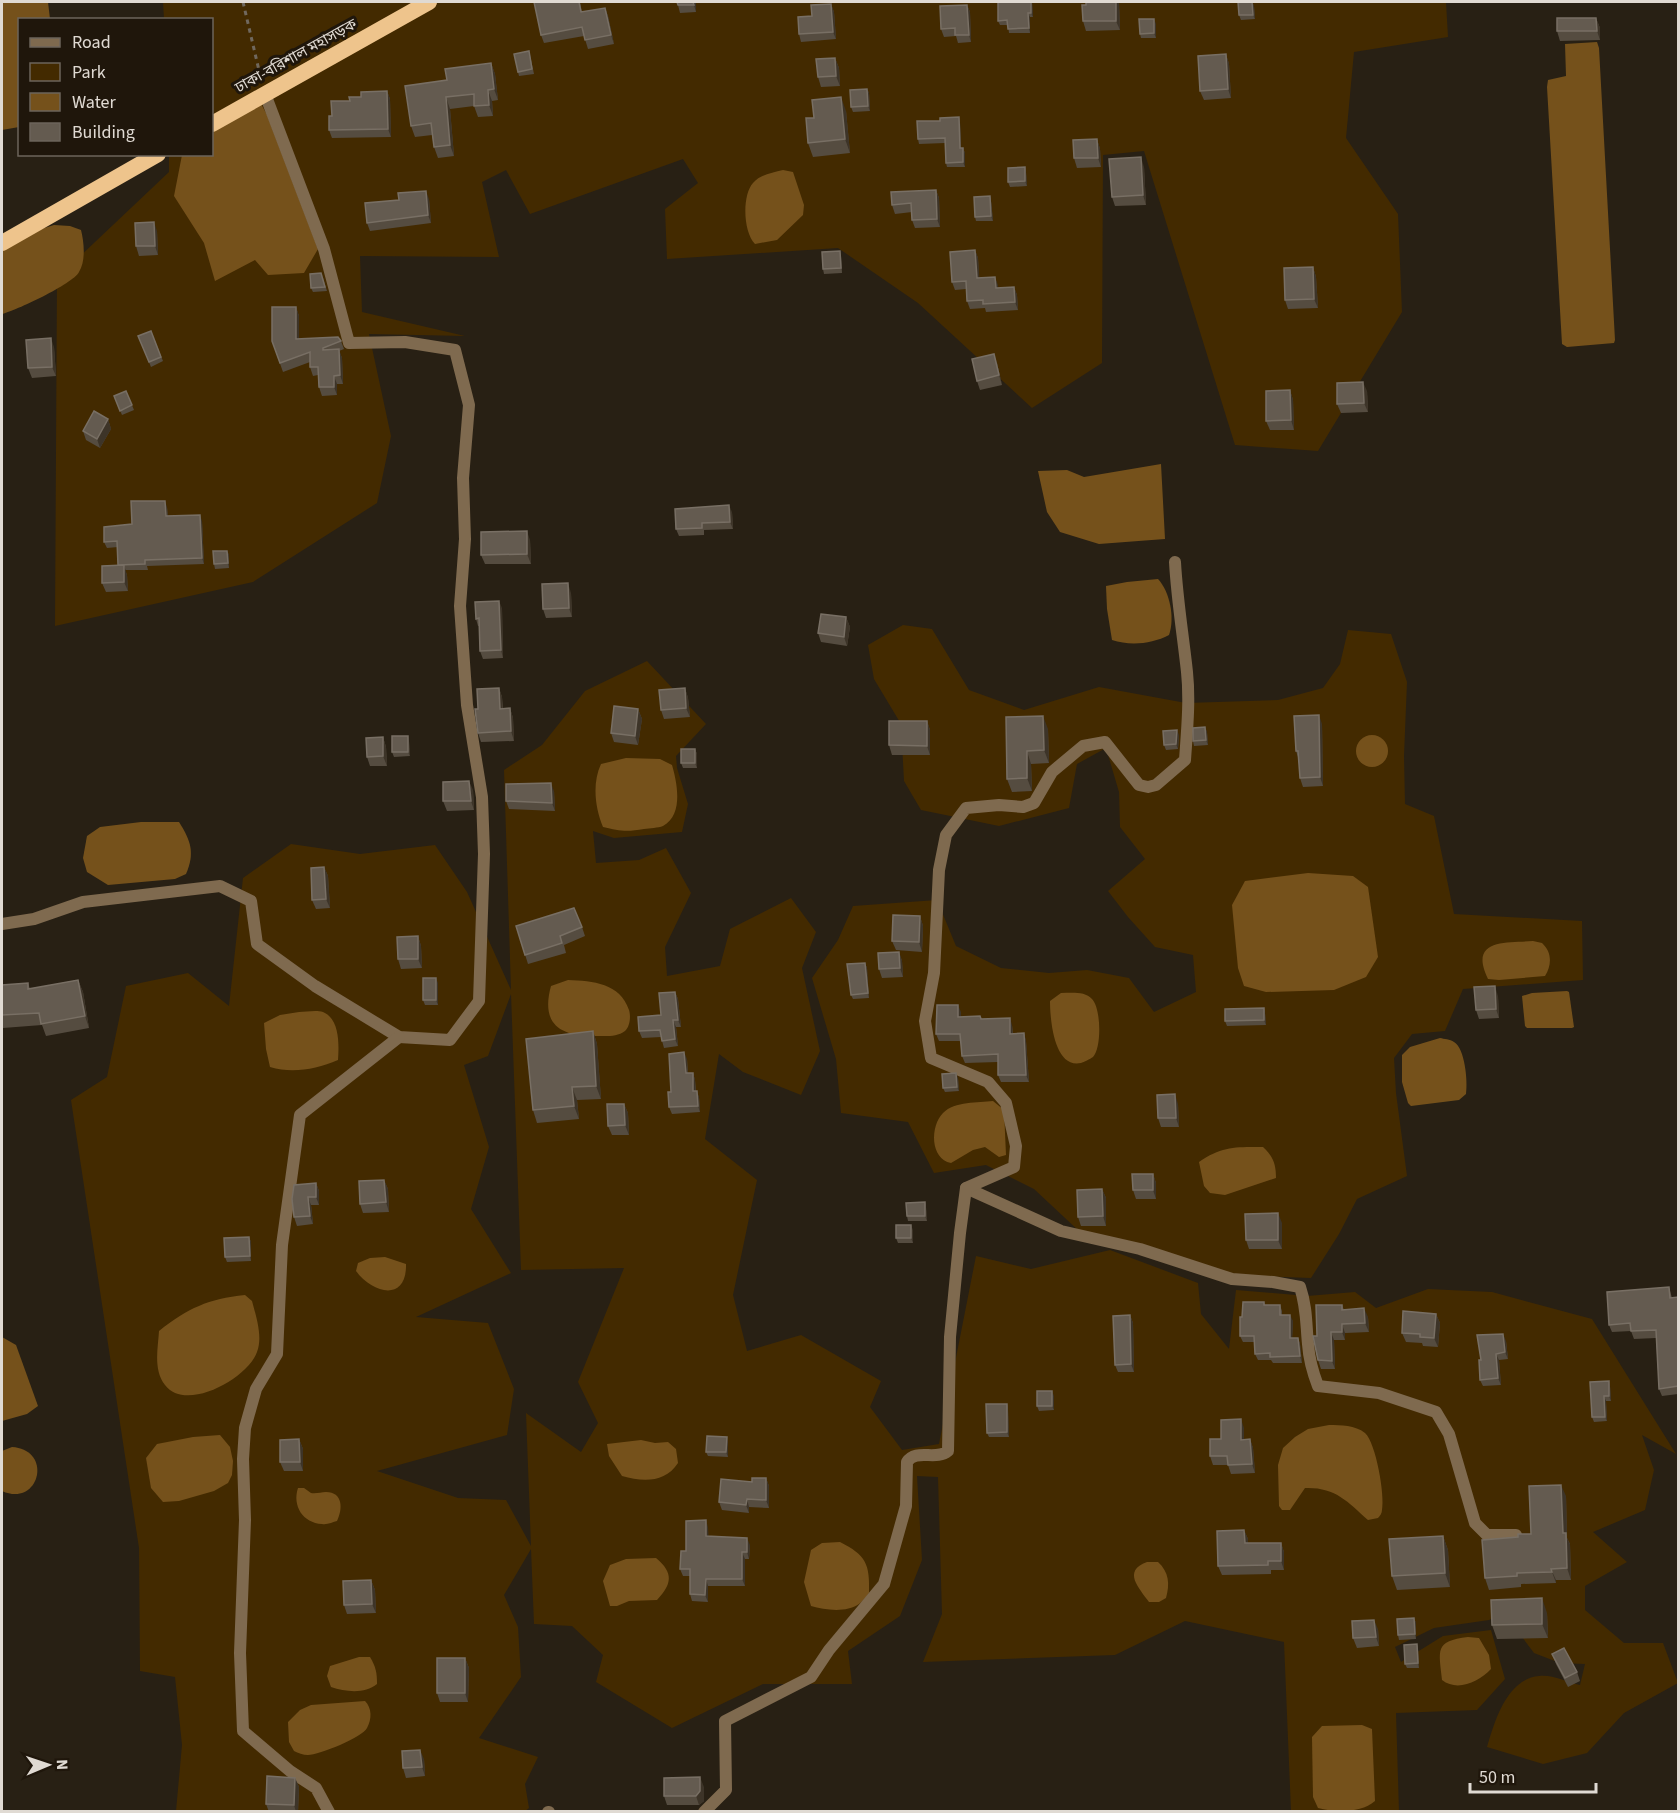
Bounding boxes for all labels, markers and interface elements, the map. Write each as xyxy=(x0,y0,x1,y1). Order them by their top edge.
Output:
street label: ঢাকা-বরিশাল মহাসড়ক xyxy=(230,13,361,99)
legend xyxy=(18,18,213,156)
text: Road xyxy=(72,30,111,55)
text: Park xyxy=(72,60,106,85)
text: Water xyxy=(72,90,116,115)
text: Building xyxy=(72,120,135,145)
north arrow xyxy=(18,1735,78,1795)
scale bar xyxy=(1470,1756,1596,1794)
text: N xyxy=(51,1759,73,1770)
text: 50 m xyxy=(1479,1765,1515,1790)

